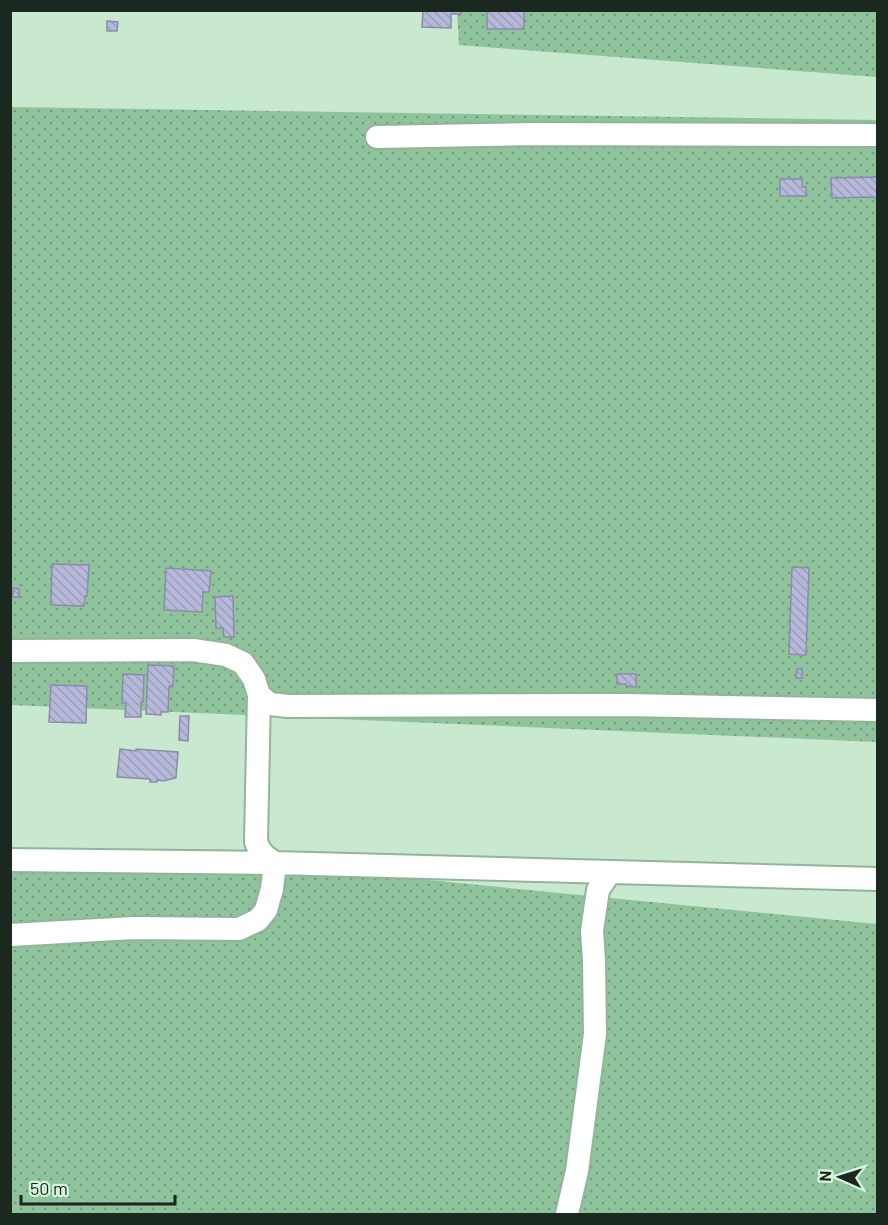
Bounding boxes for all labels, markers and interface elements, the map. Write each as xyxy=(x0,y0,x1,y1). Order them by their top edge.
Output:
north arrow xyxy=(810,1147,870,1207)
scale bar xyxy=(21,1168,176,1206)
text: N xyxy=(815,1170,834,1182)
text: 50 m xyxy=(30,1177,68,1199)

